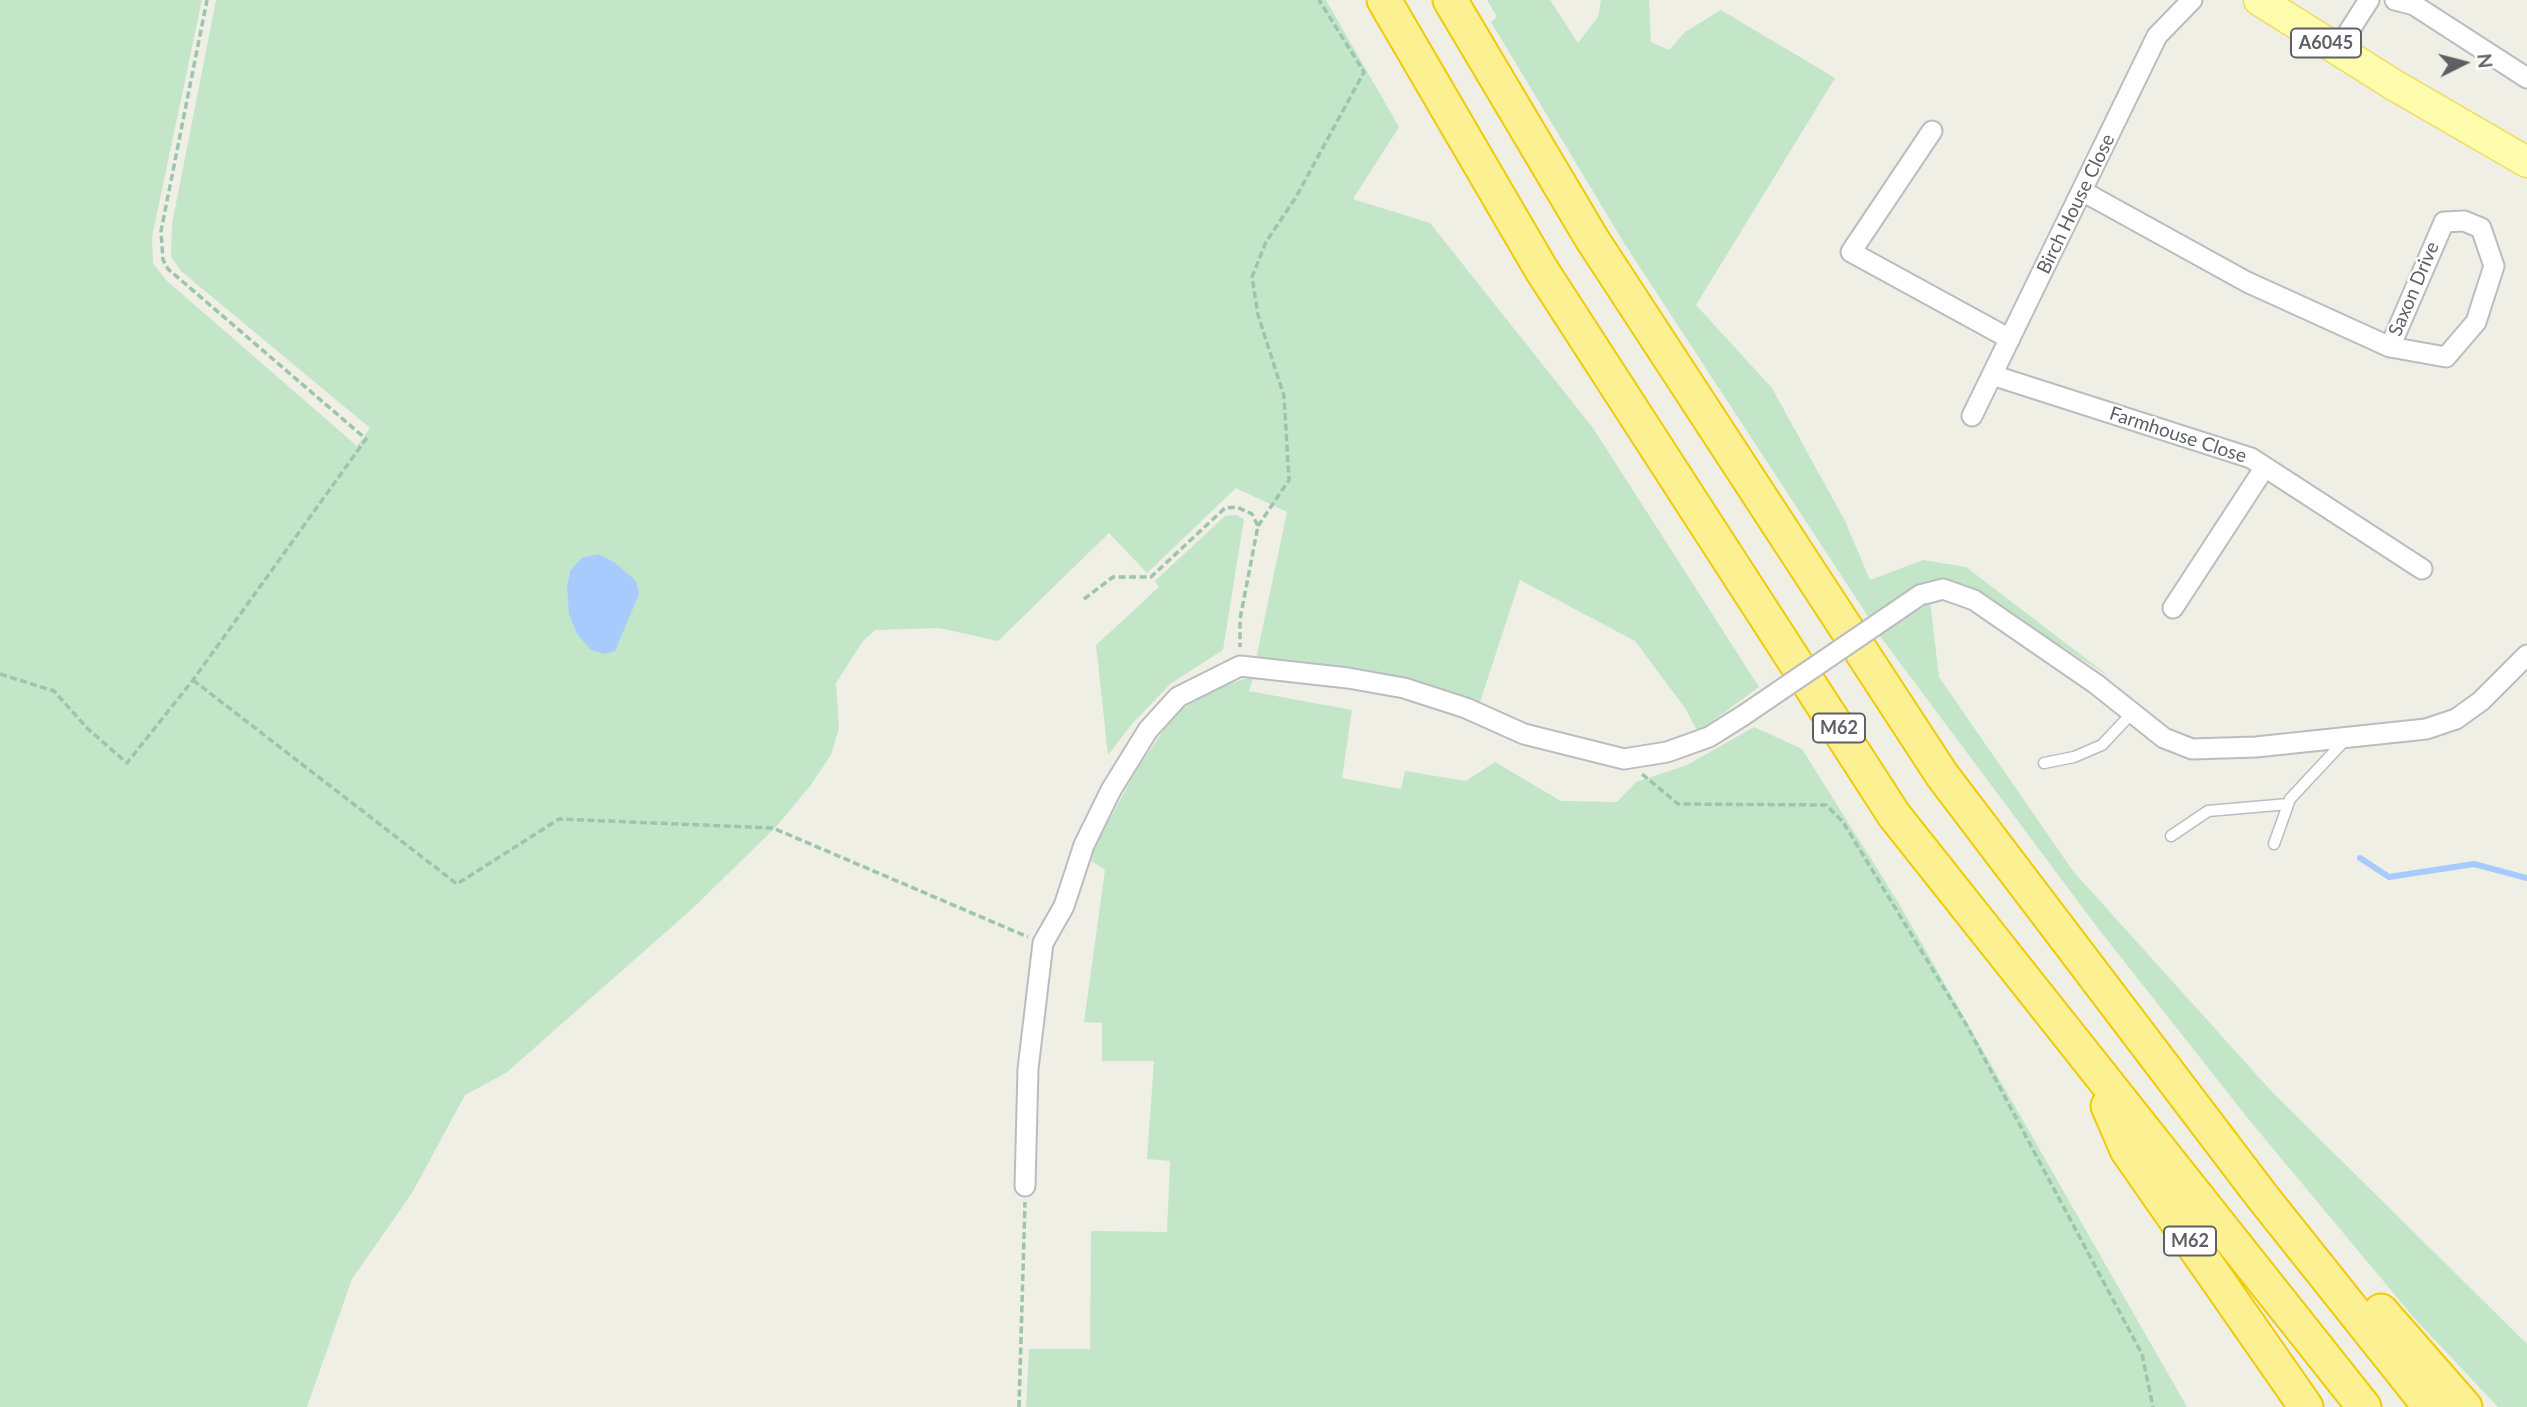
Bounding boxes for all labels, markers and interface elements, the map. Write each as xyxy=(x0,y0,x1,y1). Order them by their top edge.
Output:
road number: A6045 xyxy=(2291,28,2361,58)
north arrow xyxy=(2429,28,2499,98)
text: N xyxy=(2473,52,2498,69)
street label: Birch House Close xyxy=(2032,130,2120,278)
street label: Saxon Drive xyxy=(2384,238,2444,340)
street label: Farmhouse Close xyxy=(2107,402,2249,468)
road number: M62 xyxy=(1813,714,1865,742)
road number: M62 xyxy=(2164,1226,2216,1256)

